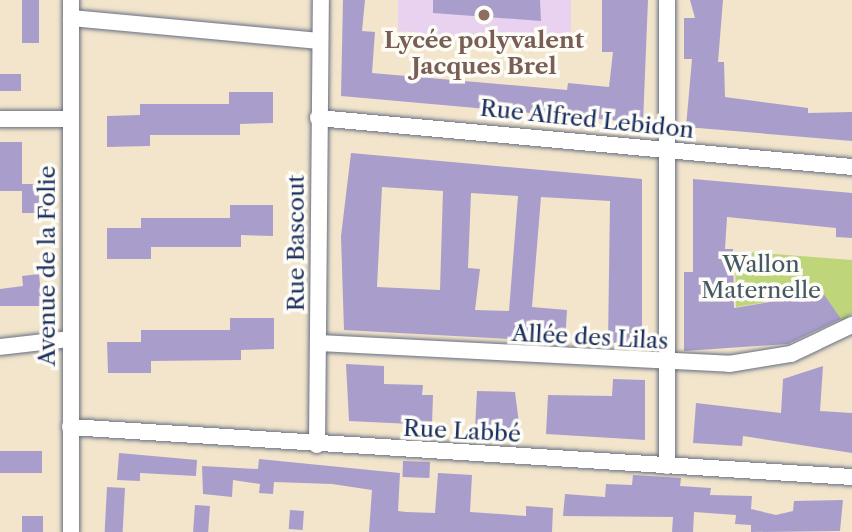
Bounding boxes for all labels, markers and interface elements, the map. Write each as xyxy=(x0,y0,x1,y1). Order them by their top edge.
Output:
marker: Lycée polyvalent Jacques Brel xyxy=(476,7,492,23)
place label: Lycée polyvalent Jacques Brel xyxy=(384,26,584,80)
street label: Rue Alfred Lebidon xyxy=(478,94,696,144)
street label: Avenue de la Folie xyxy=(33,166,61,366)
street label: Rue Bascout xyxy=(282,175,310,311)
park label: Wallon Maternelle xyxy=(701,250,821,304)
street label: Allée des Lilas xyxy=(511,319,669,355)
street label: Rue Labbé xyxy=(402,414,522,448)

